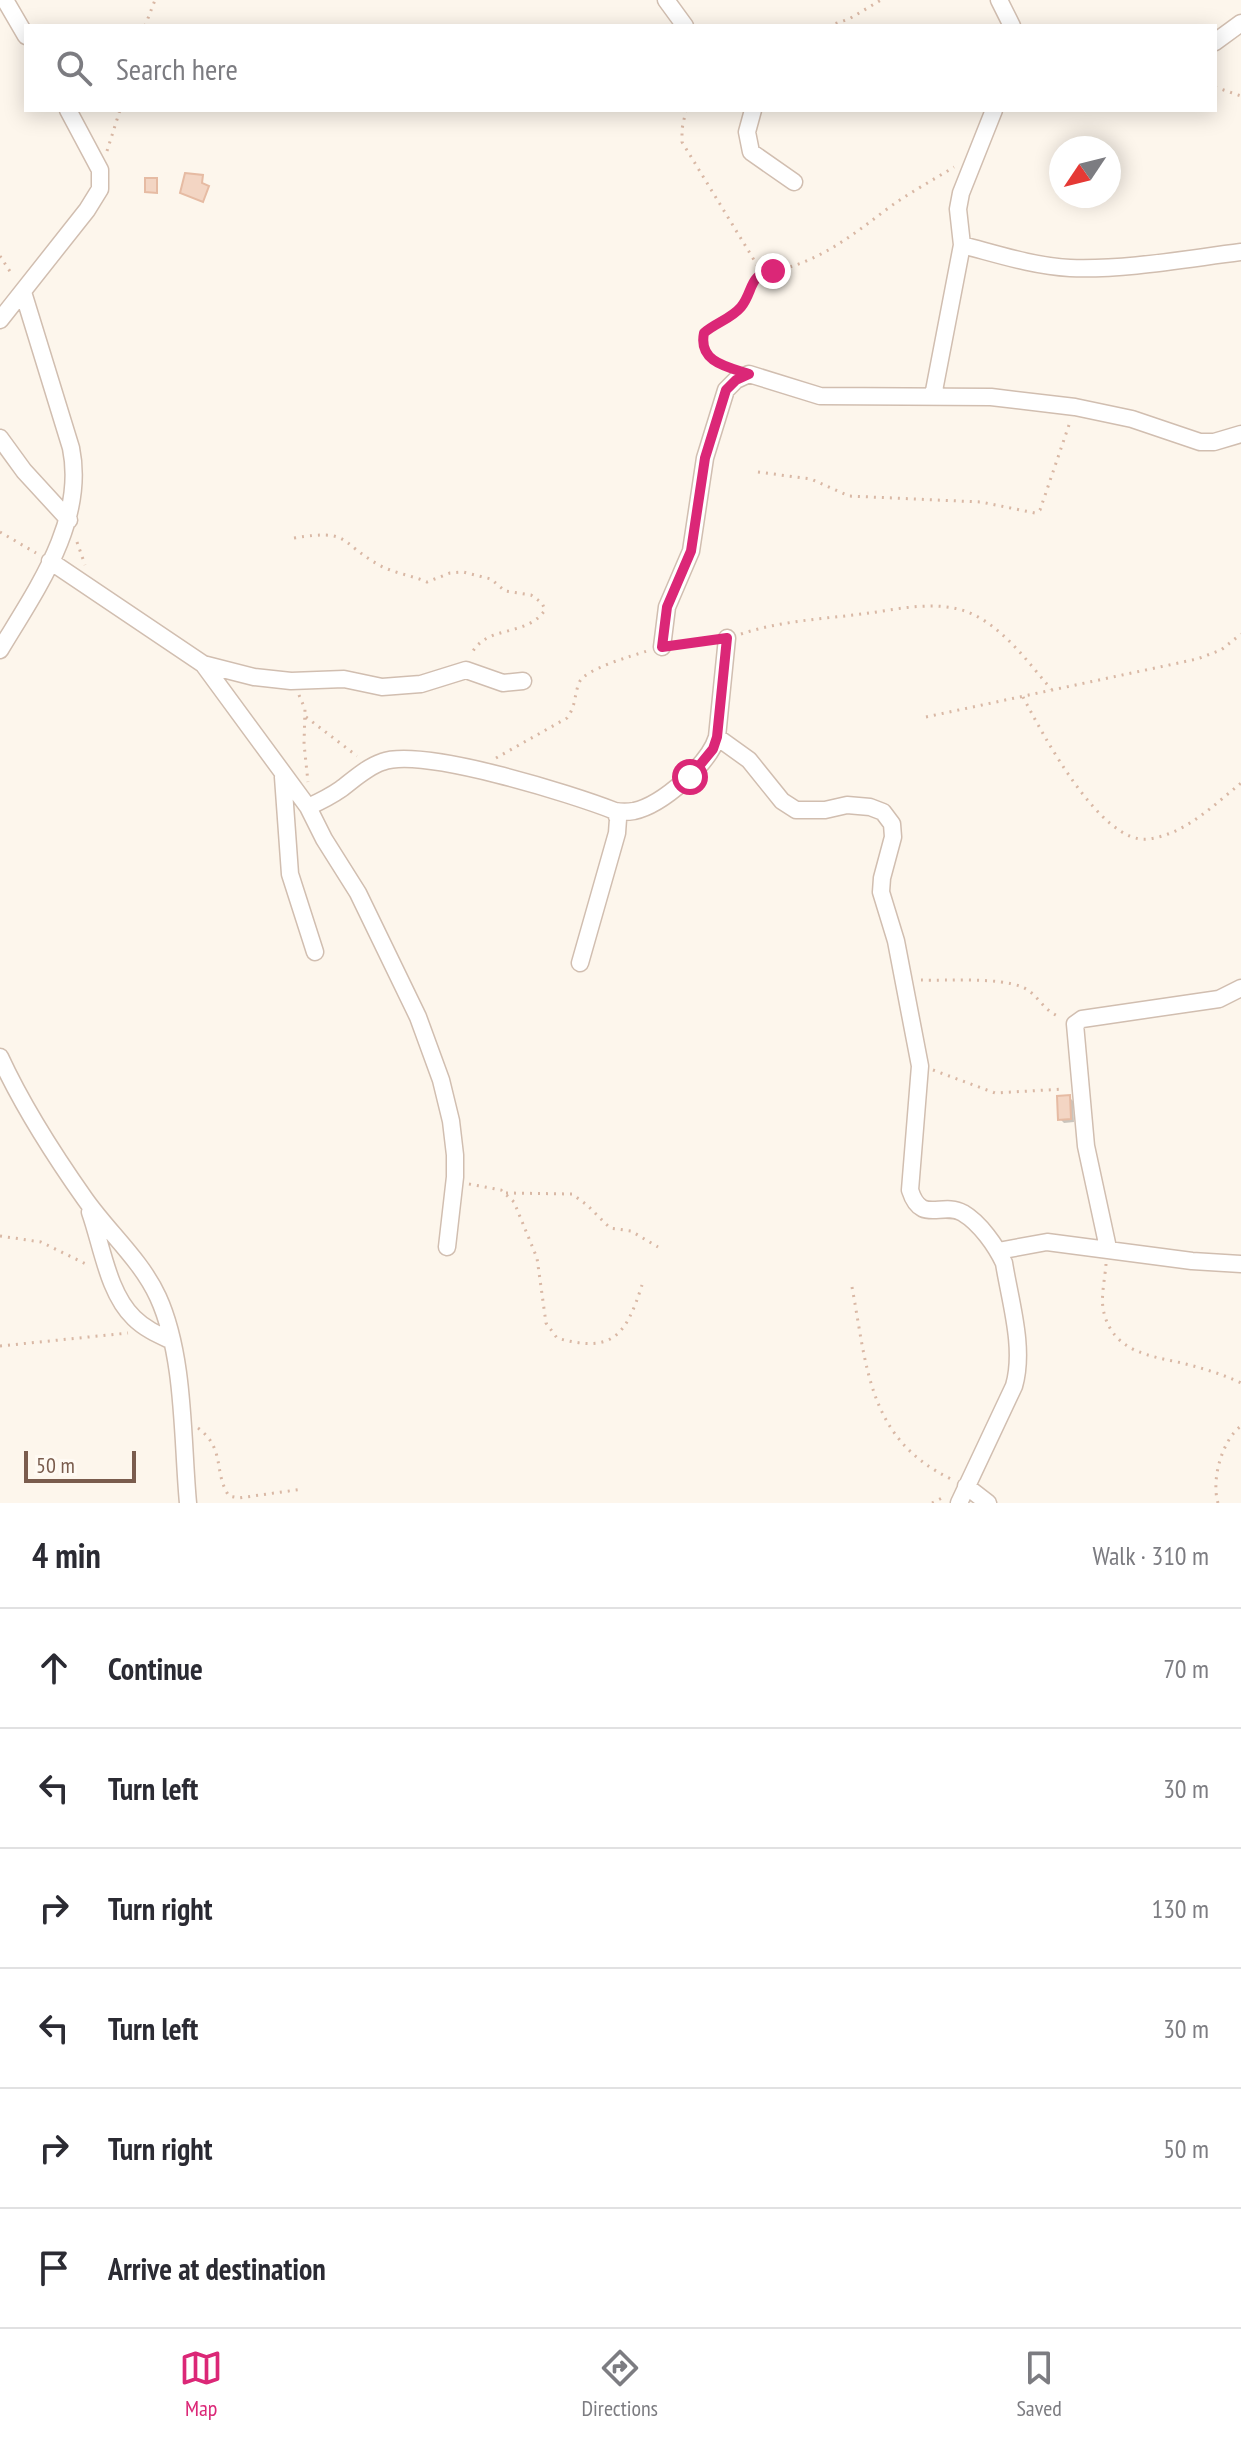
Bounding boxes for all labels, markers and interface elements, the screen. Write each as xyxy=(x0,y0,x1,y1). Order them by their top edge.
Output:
search box xyxy=(24,24,1217,112)
icon: search xyxy=(52,46,96,90)
text: Search here xyxy=(116,49,238,88)
north arrow xyxy=(1049,136,1121,208)
route end xyxy=(755,253,791,289)
route start xyxy=(672,759,708,795)
scale bar xyxy=(24,1447,136,1483)
text: 50 m xyxy=(36,1451,75,1479)
text: 4 min xyxy=(32,1533,101,1577)
text: Walk · 310 m xyxy=(1092,1539,1209,1572)
icon: ahead xyxy=(32,1646,76,1690)
text: Continue xyxy=(108,1649,203,1688)
text: 70 m xyxy=(1163,1652,1209,1685)
icon: left xyxy=(32,1766,76,1810)
text: Turn left xyxy=(108,1769,198,1808)
text: 30 m xyxy=(1163,1772,1209,1805)
icon: right xyxy=(32,1886,76,1930)
text: Turn right xyxy=(108,1889,212,1928)
text: 130 m xyxy=(1151,1892,1209,1925)
icon: left xyxy=(32,2006,76,2050)
text: Turn left xyxy=(108,2009,198,2048)
text: 30 m xyxy=(1163,2012,1209,2045)
icon: right xyxy=(32,2126,76,2170)
text: Turn right xyxy=(108,2129,212,2168)
text: 50 m xyxy=(1163,2132,1209,2165)
icon: arrive xyxy=(32,2246,76,2290)
text: Arrive at destination xyxy=(108,2249,326,2288)
tab: Map xyxy=(179,2346,223,2422)
tab: Directions xyxy=(582,2346,658,2422)
tab: Saved xyxy=(1016,2346,1062,2422)

